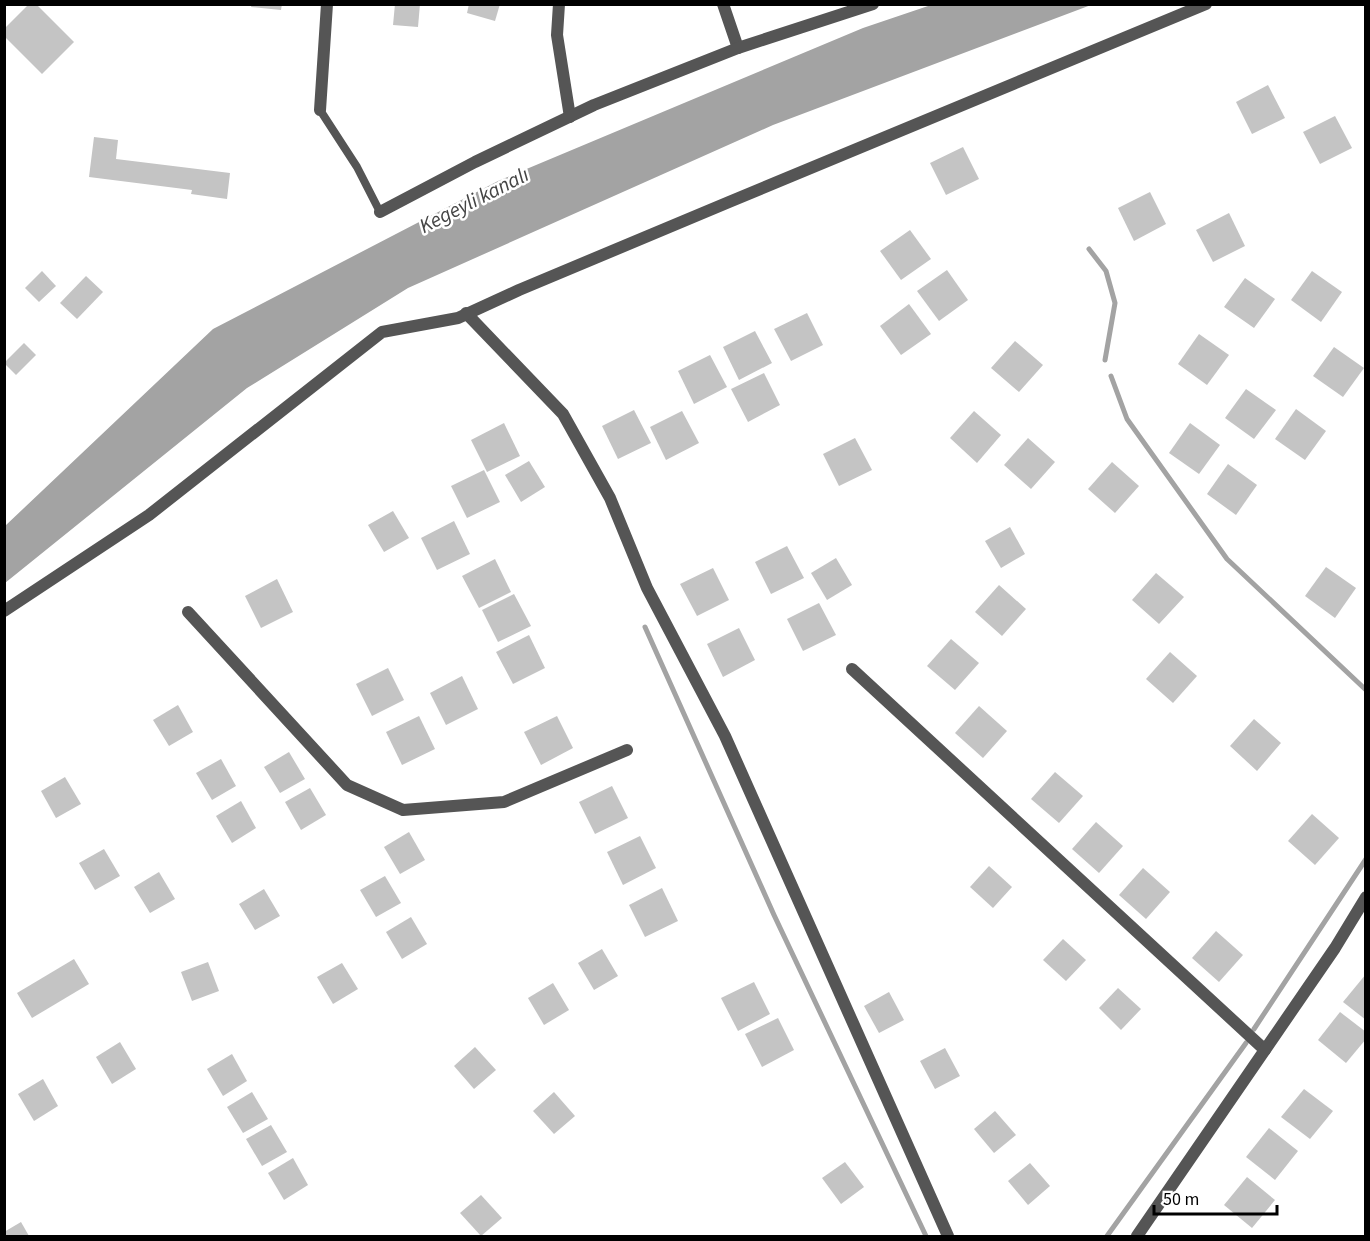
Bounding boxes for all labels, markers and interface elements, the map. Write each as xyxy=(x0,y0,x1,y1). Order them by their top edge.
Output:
water label: Kegeyli kanalı xyxy=(414,159,534,241)
scale bar xyxy=(1154,1178,1277,1216)
text: 50 m xyxy=(1163,1187,1199,1212)

